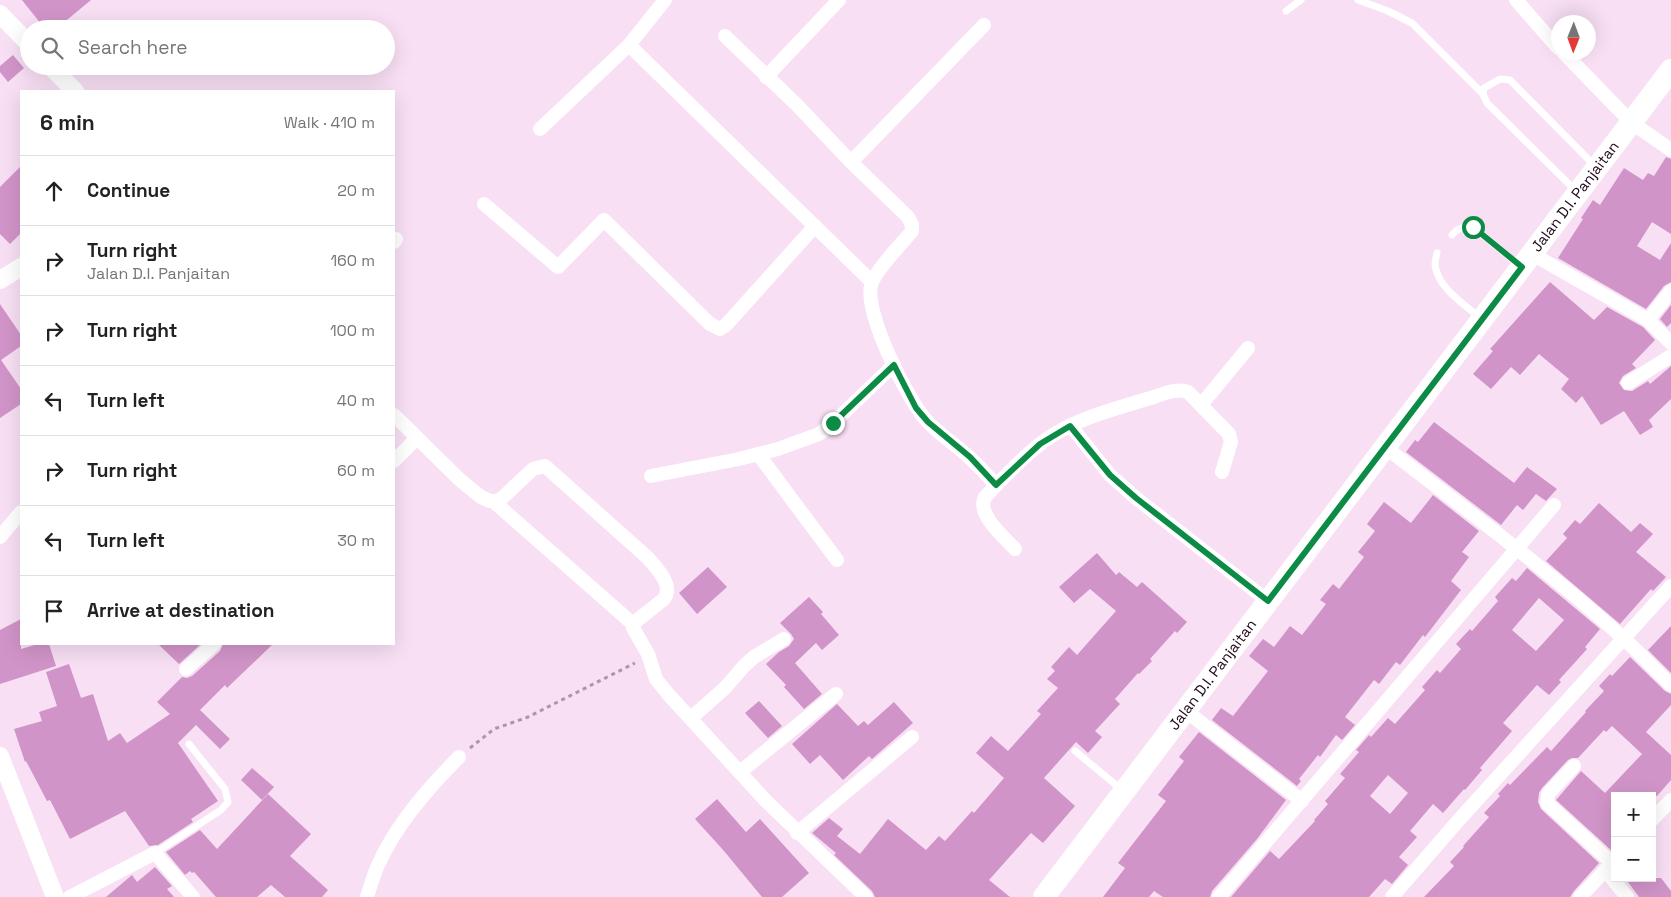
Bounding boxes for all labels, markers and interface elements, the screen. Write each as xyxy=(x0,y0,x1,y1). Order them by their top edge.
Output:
north arrow xyxy=(1551,15,1596,60)
search box xyxy=(20,20,395,75)
icon: search xyxy=(38,34,66,62)
text: Search here xyxy=(78,35,188,60)
text: 6 min xyxy=(40,109,95,136)
text: Walk · 410 m xyxy=(284,112,375,133)
street label: Jalan D.I. Panjaitan xyxy=(1527,137,1623,255)
icon: ahead xyxy=(40,177,68,205)
text: Continue xyxy=(87,178,170,203)
text: 20 m xyxy=(337,180,375,201)
route start xyxy=(1462,216,1485,239)
text: Turn right xyxy=(87,238,177,263)
icon: right xyxy=(40,247,68,275)
text: 160 m xyxy=(330,250,375,271)
text: Jalan D.I. Panjaitan xyxy=(87,263,230,284)
icon: right xyxy=(40,317,68,345)
text: Turn right xyxy=(87,318,177,343)
text: 100 m xyxy=(330,320,375,341)
icon: left xyxy=(40,387,68,415)
text: Turn left xyxy=(87,388,165,413)
text: 40 m xyxy=(337,390,375,411)
route end xyxy=(822,412,845,435)
icon: right xyxy=(40,457,68,485)
text: Turn right xyxy=(87,458,177,483)
text: 60 m xyxy=(337,460,375,481)
icon: left xyxy=(40,527,68,555)
text: Turn left xyxy=(87,528,165,553)
text: 30 m xyxy=(337,530,375,551)
icon: arrive xyxy=(40,597,68,625)
text: Arrive at destination xyxy=(87,598,275,623)
street label: Jalan D.I. Panjaitan xyxy=(1164,615,1260,734)
map controls xyxy=(1611,792,1656,882)
button: + xyxy=(1611,792,1656,837)
button: − xyxy=(1611,837,1656,882)

